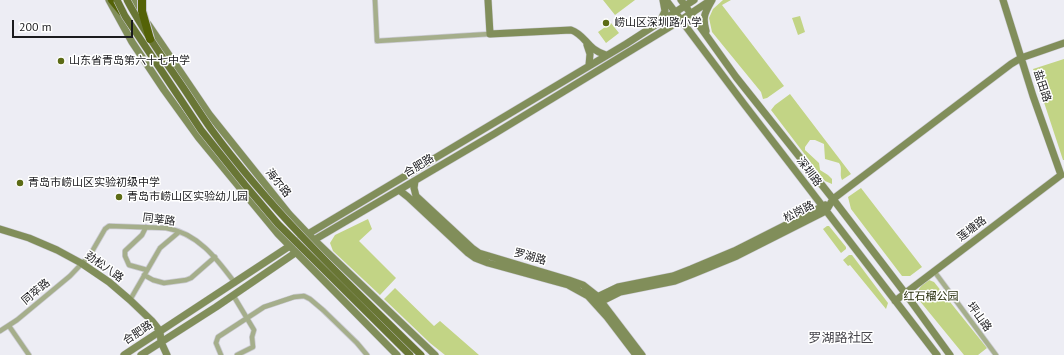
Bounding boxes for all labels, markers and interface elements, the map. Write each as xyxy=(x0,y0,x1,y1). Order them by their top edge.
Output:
scale bar xyxy=(14,12,135,38)
place label: 崂山区深圳路小学 xyxy=(614,16,702,30)
marker: 崂山区深圳路小学 xyxy=(601,18,611,28)
text: 200 m xyxy=(19,19,52,34)
place label: 山东省青岛第六十七中学 xyxy=(69,54,190,68)
marker: 山东省青岛第六十七中学 xyxy=(56,56,66,66)
street label: 盐田路 xyxy=(1031,68,1053,104)
street label: 合肥路 xyxy=(401,152,437,180)
street label: 深圳路 xyxy=(794,155,824,189)
street label: 海尔路 xyxy=(262,166,294,200)
place label: 青岛市崂山区实验初级中学 xyxy=(28,176,160,190)
marker: 青岛市崂山区实验初级中学 xyxy=(15,178,25,188)
place label: 青岛市崂山区实验幼儿园 xyxy=(127,190,248,204)
marker: 青岛市崂山区实验幼儿园 xyxy=(114,192,124,202)
street label: 松岗路 xyxy=(781,199,817,225)
street label: 同莘路 xyxy=(142,211,176,229)
street label: 莲塘路 xyxy=(955,214,989,244)
street label: 罗湖路 xyxy=(512,246,548,268)
street label: 劲松八路 xyxy=(82,249,126,285)
street label: 同萃路 xyxy=(19,276,53,308)
park label: 红石榴公园 xyxy=(904,290,958,304)
street label: 坪山路 xyxy=(964,300,994,334)
street label: 合肥路 xyxy=(121,318,155,348)
district label: 罗湖路社区 xyxy=(809,330,873,346)

